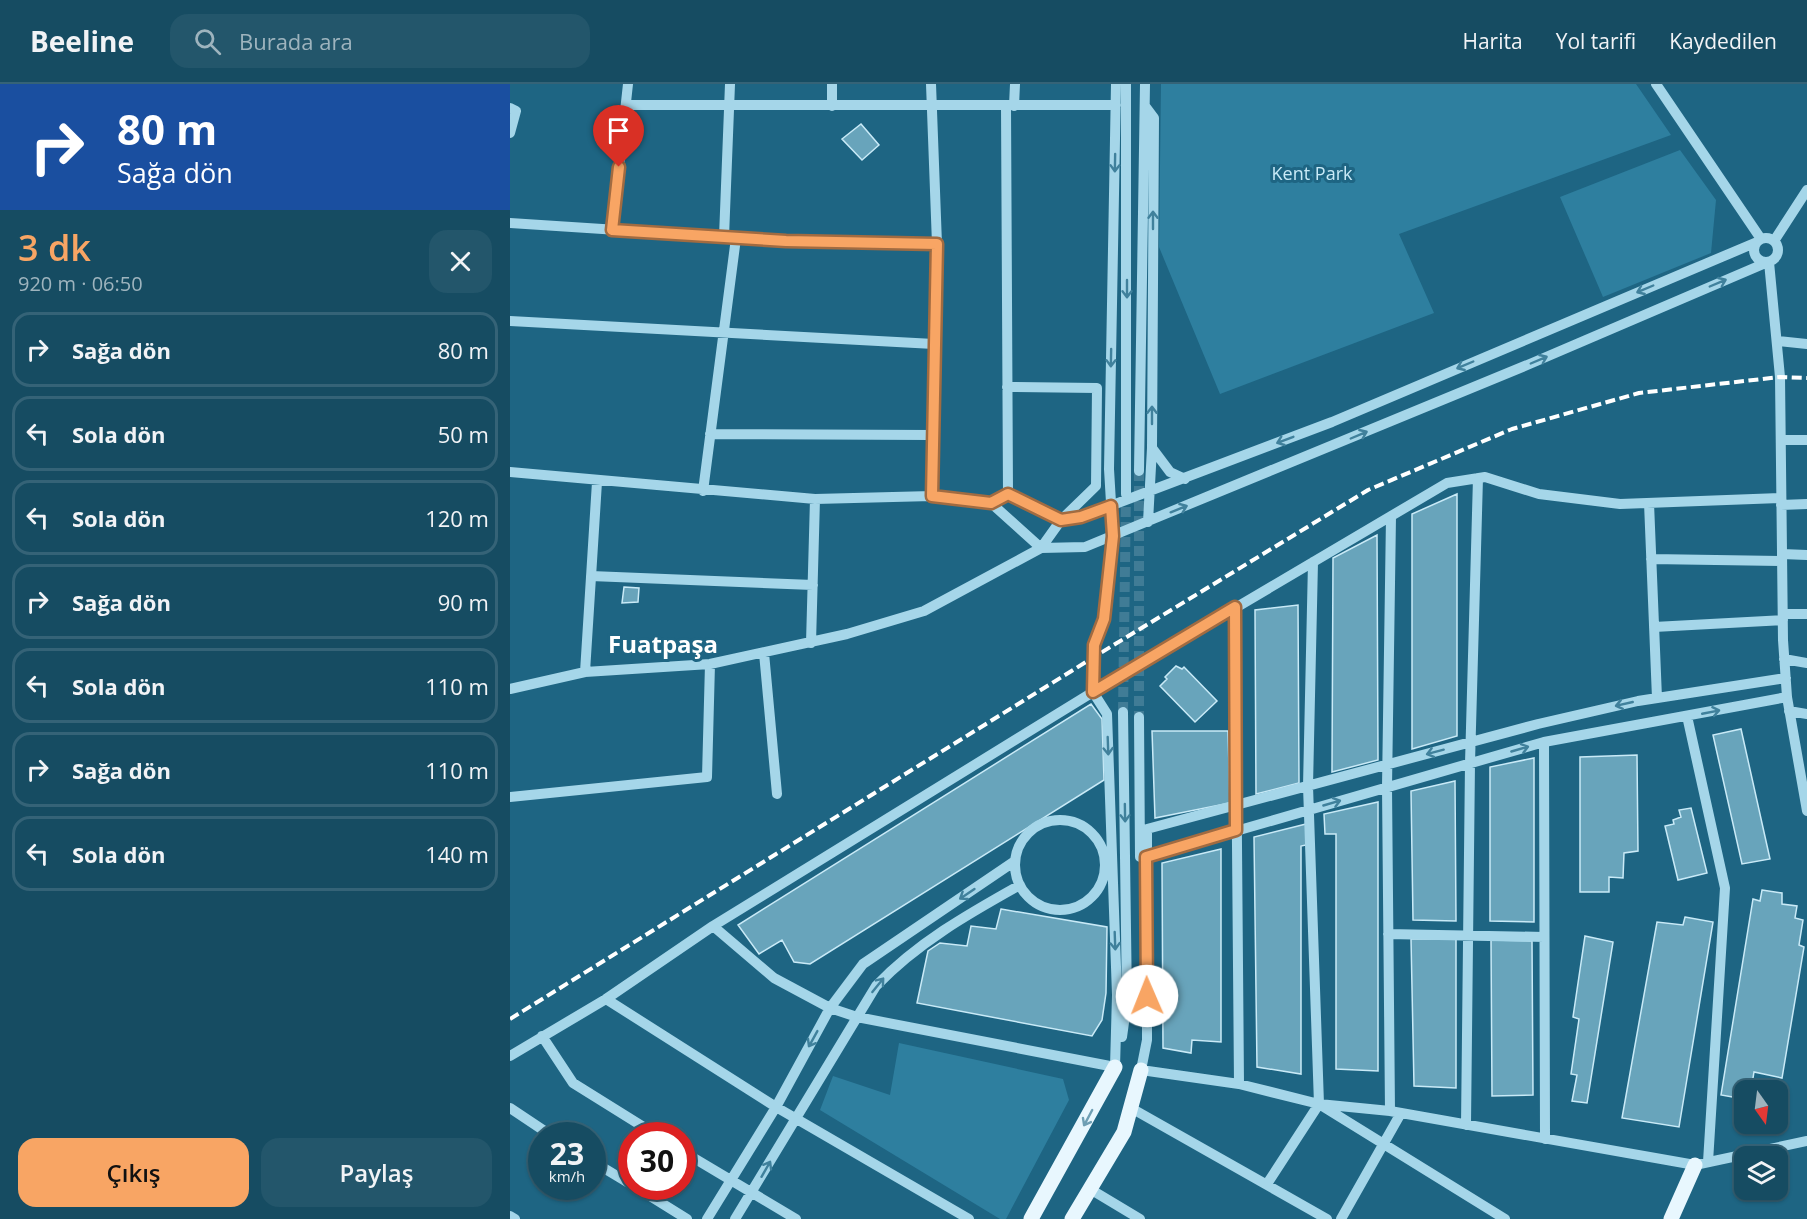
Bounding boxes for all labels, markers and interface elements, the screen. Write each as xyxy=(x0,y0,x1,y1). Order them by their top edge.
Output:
search box xyxy=(170,14,590,68)
text: Beeline xyxy=(30,22,134,60)
icon: search xyxy=(191,25,224,58)
text: Burada ara xyxy=(239,26,353,56)
text: Harita xyxy=(1462,27,1523,55)
text: Yol tarifi xyxy=(1556,27,1636,55)
text: Kaydedilen xyxy=(1669,27,1777,55)
text: 80 m xyxy=(117,100,217,157)
pin xyxy=(593,105,644,167)
icon: right xyxy=(18,108,96,186)
icon: arrive xyxy=(602,114,635,147)
one-way arrow xyxy=(1109,153,1121,173)
text: Sağa dön xyxy=(117,154,233,191)
park label: Kent Park xyxy=(1272,161,1353,185)
one-way arrow xyxy=(1148,211,1159,231)
text: 3 dk xyxy=(18,223,91,272)
button: close xyxy=(429,230,492,293)
text: 920 m · 06:50 xyxy=(18,270,143,297)
one-way arrow xyxy=(1709,277,1727,288)
one-way arrow xyxy=(1121,279,1133,299)
one-way arrow xyxy=(1636,284,1655,295)
icon: right xyxy=(21,333,54,366)
text: Sağa dön xyxy=(72,335,171,365)
text: 80 m xyxy=(438,335,489,365)
one-way arrow xyxy=(1106,348,1117,368)
one-way arrow xyxy=(1529,354,1548,365)
one-way arrow xyxy=(1457,360,1475,371)
one-way arrow xyxy=(1146,406,1158,426)
icon: left xyxy=(21,417,54,450)
text: Sola dön xyxy=(72,419,165,449)
text: 50 m xyxy=(438,419,489,449)
one-way arrow xyxy=(1349,429,1368,440)
one-way arrow xyxy=(1276,435,1295,446)
icon: left xyxy=(21,501,54,534)
text: Sola dön xyxy=(72,503,165,533)
text: 120 m xyxy=(425,503,489,533)
one-way arrow xyxy=(1169,503,1187,514)
icon: right xyxy=(21,585,54,618)
text: Sağa dön xyxy=(72,587,171,617)
text: 90 m xyxy=(438,587,489,617)
district label: Fuatpaşa xyxy=(608,627,718,660)
icon: left xyxy=(21,669,54,702)
text: Sola dön xyxy=(72,671,165,701)
text: 110 m xyxy=(425,671,489,701)
one-way arrow xyxy=(1615,698,1634,710)
one-way arrow xyxy=(1701,706,1720,717)
one-way arrow xyxy=(1103,735,1114,755)
one-way arrow xyxy=(1510,743,1529,754)
one-way arrow xyxy=(1426,747,1445,758)
icon: right xyxy=(21,753,54,786)
text: Sağa dön xyxy=(72,755,171,785)
text: 110 m xyxy=(425,755,489,785)
one-way arrow xyxy=(1322,797,1341,808)
one-way arrow xyxy=(1119,802,1131,822)
icon: left xyxy=(21,837,54,870)
text: Sola dön xyxy=(72,839,165,869)
text: 140 m xyxy=(425,839,489,869)
one-way arrow xyxy=(959,888,975,900)
one-way arrow xyxy=(1110,930,1121,950)
position arrow xyxy=(1115,964,1179,1028)
one-way arrow xyxy=(872,977,885,993)
one-way arrow xyxy=(807,1030,819,1047)
north arrow xyxy=(1734,1080,1788,1134)
map controls xyxy=(1734,1080,1788,1200)
one-way arrow xyxy=(1082,1109,1093,1127)
speed limit sign: 30 xyxy=(618,1122,696,1200)
text: 23 xyxy=(550,1133,584,1174)
button: Çıkış xyxy=(18,1138,249,1207)
button: Paylaş xyxy=(261,1138,492,1207)
button: layers xyxy=(1734,1146,1788,1200)
one-way arrow xyxy=(760,1161,772,1178)
text: km/h xyxy=(549,1166,585,1186)

